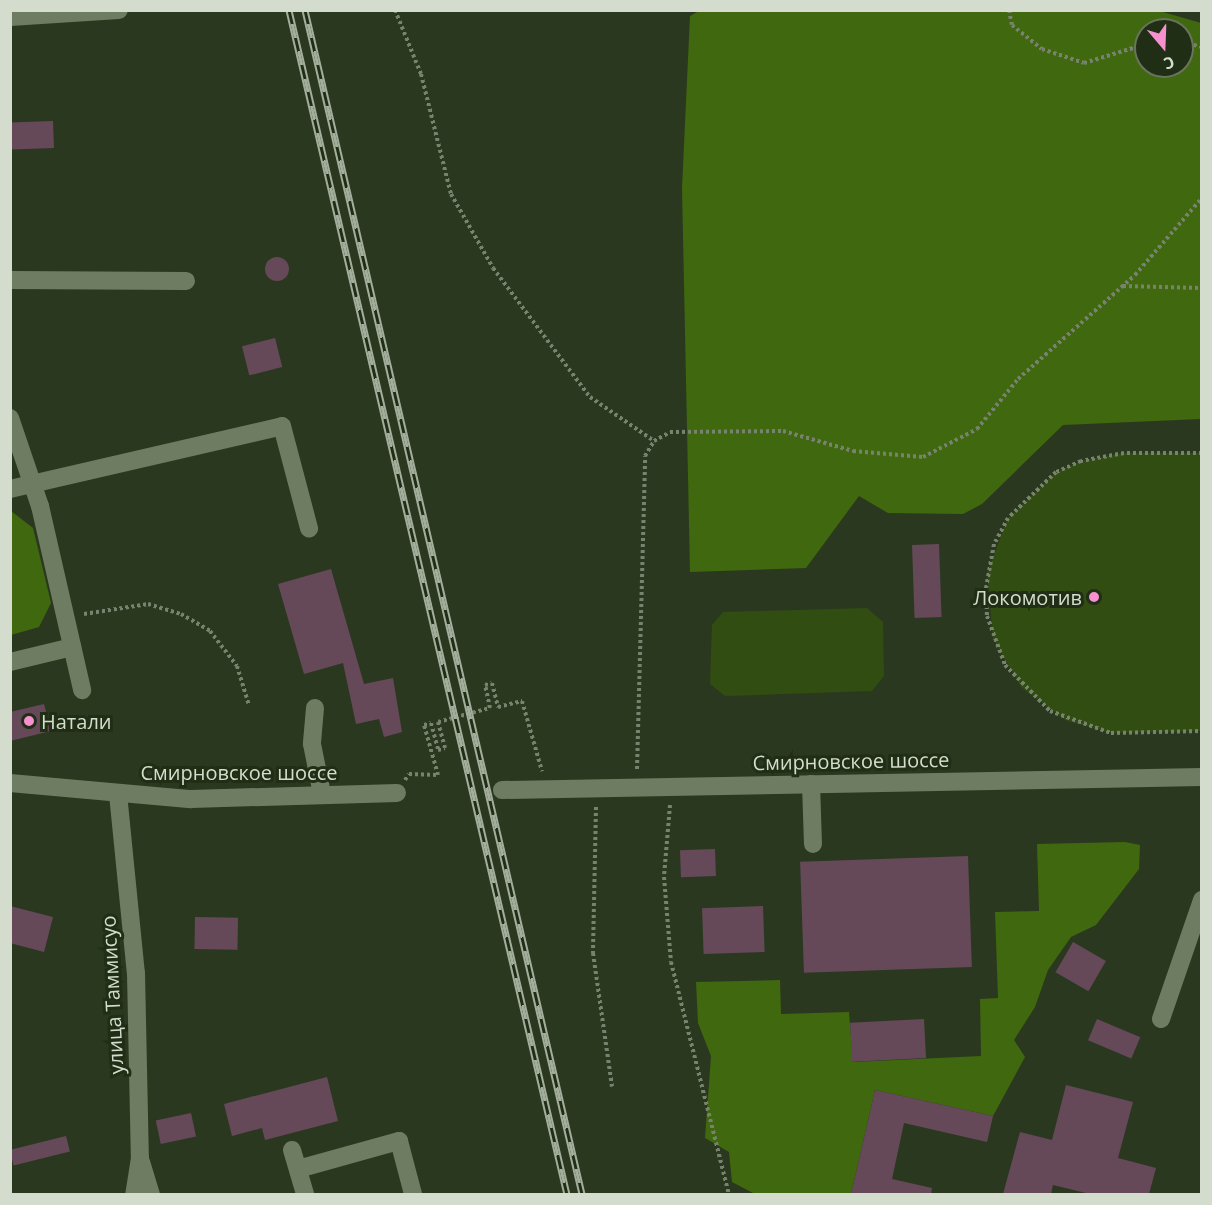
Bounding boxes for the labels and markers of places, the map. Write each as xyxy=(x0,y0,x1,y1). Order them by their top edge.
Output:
place label: Локомотив xyxy=(973,585,1082,609)
marker: Локомотив xyxy=(1087,590,1101,604)
place label: Натали xyxy=(41,709,112,733)
marker: Натали xyxy=(22,714,36,728)

